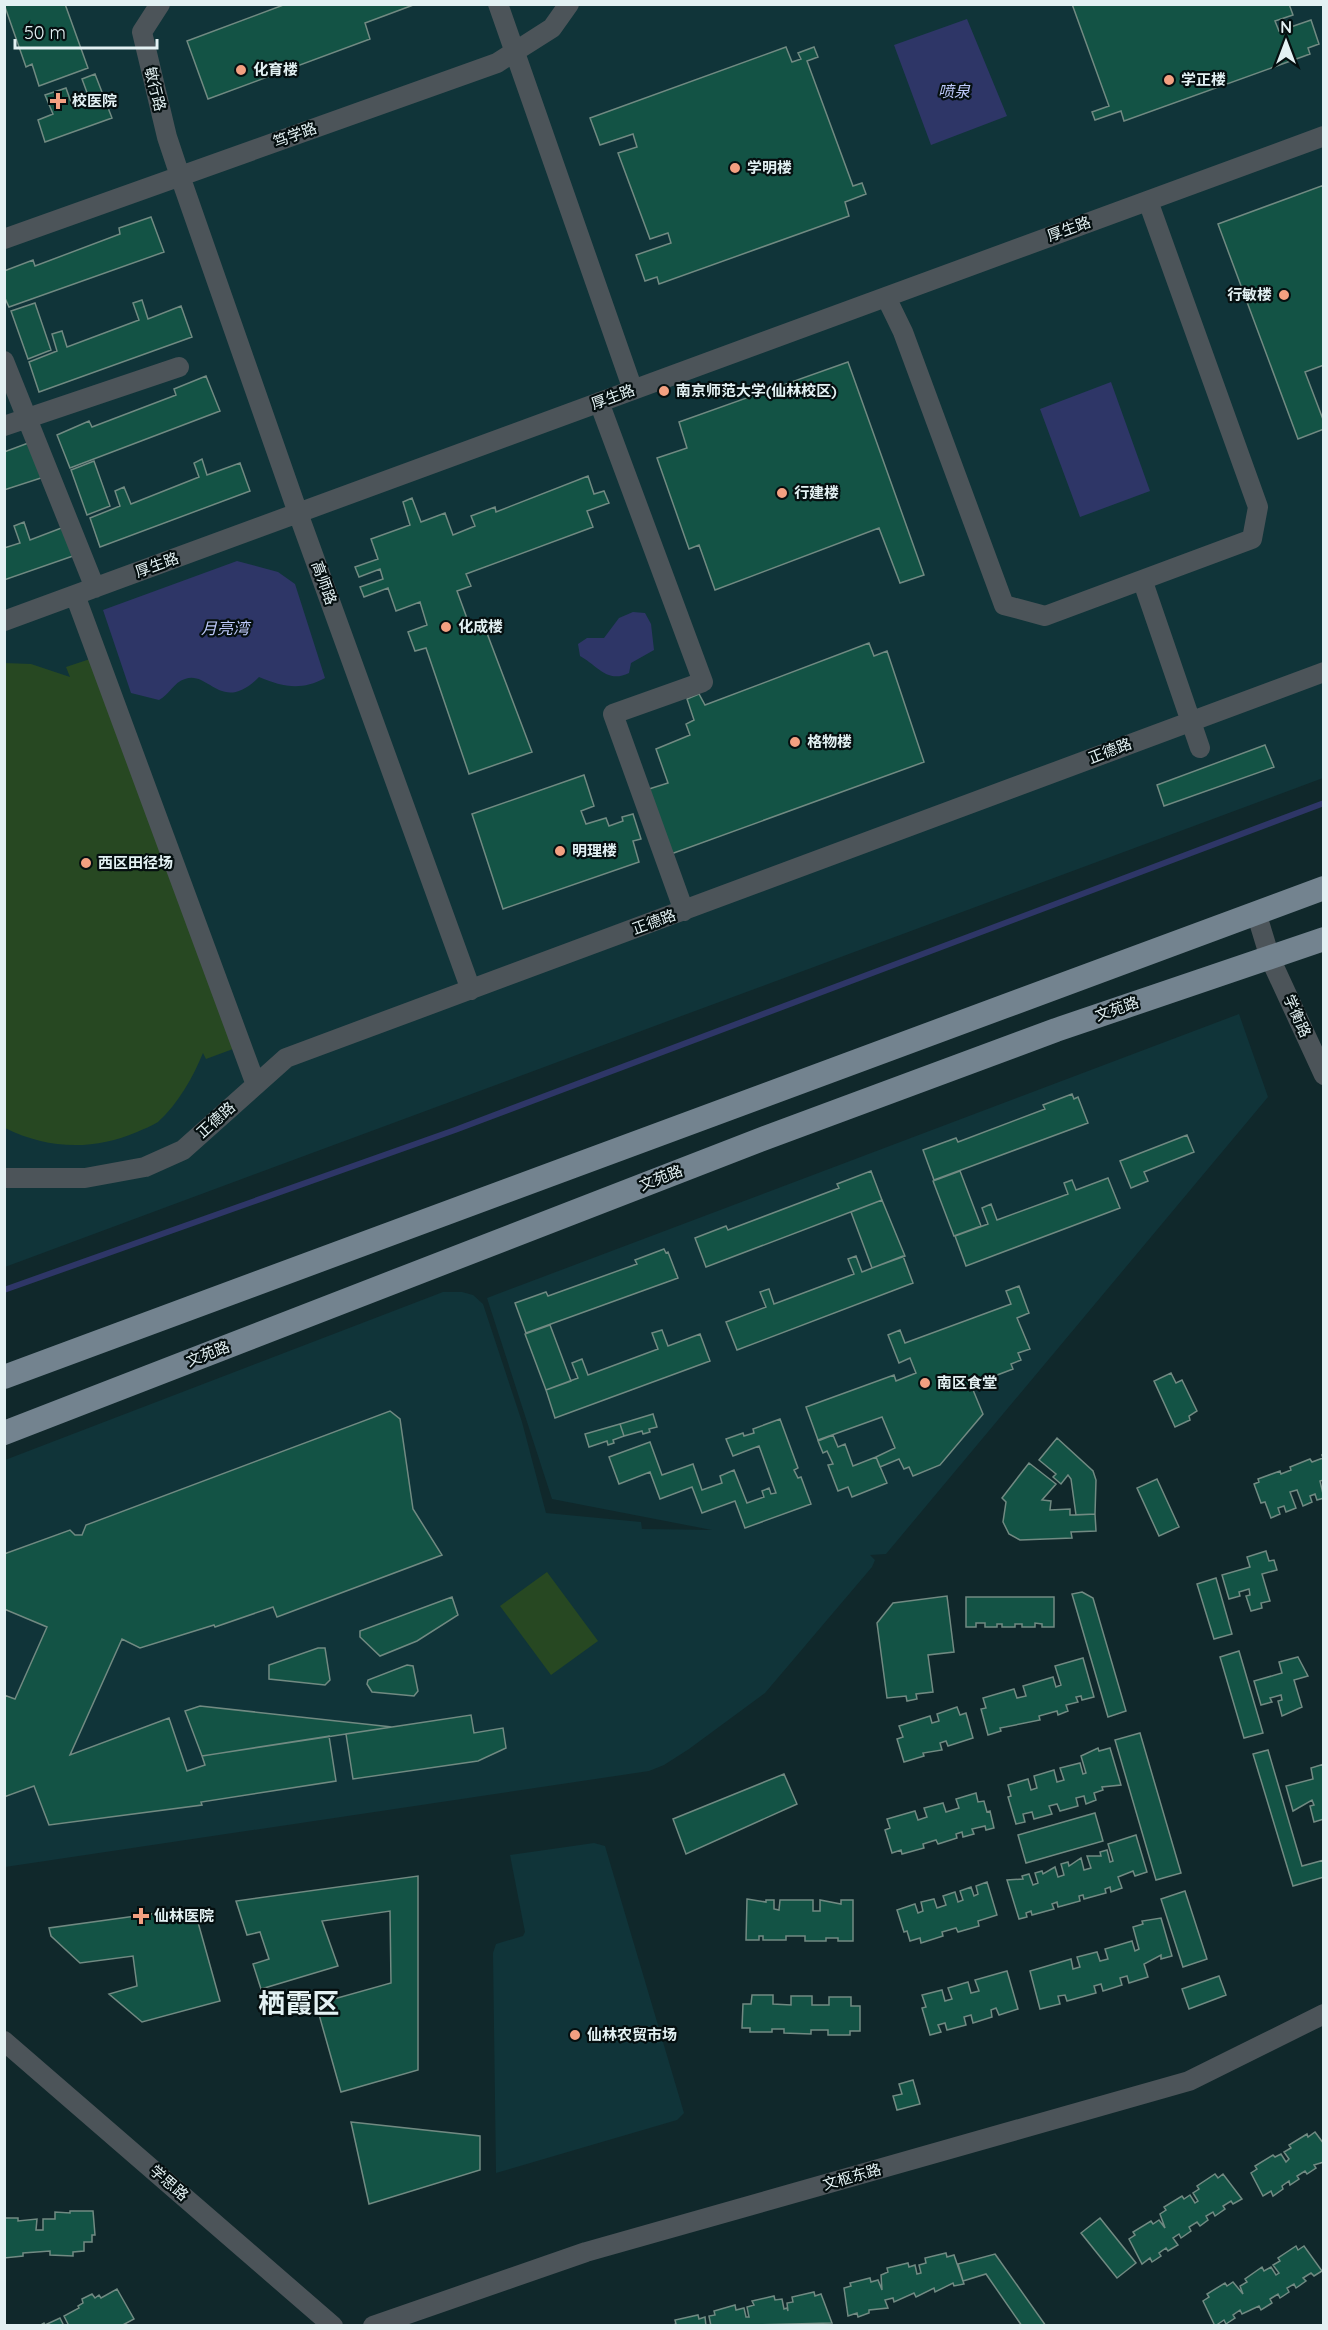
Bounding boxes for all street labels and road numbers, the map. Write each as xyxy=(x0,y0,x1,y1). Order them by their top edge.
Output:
street label: 敏行路 xyxy=(141,65,170,113)
street label: 笃学路 xyxy=(270,118,319,151)
street label: 厚生路 xyxy=(1044,212,1093,245)
street label: 厚生路 xyxy=(588,380,637,413)
street label: 厚生路 xyxy=(132,548,181,581)
street label: 高师路 xyxy=(308,558,341,607)
street label: 正德路 xyxy=(1085,734,1134,767)
street label: 正德路 xyxy=(629,905,678,938)
street label: 学衡路 xyxy=(1280,991,1315,1040)
street label: 文苑路 xyxy=(1092,992,1141,1025)
street label: 正德路 xyxy=(193,1098,239,1142)
street label: 文苑路 xyxy=(636,1161,685,1194)
street label: 文苑路 xyxy=(183,1337,232,1370)
street label: 文枢东路 xyxy=(820,2159,883,2194)
street label: 学思路 xyxy=(146,2161,193,2205)

